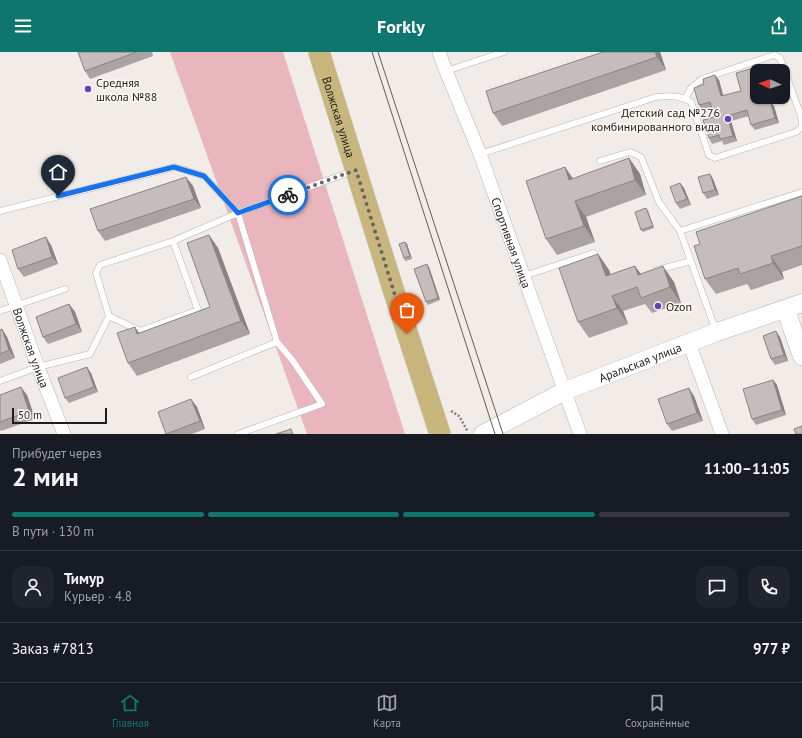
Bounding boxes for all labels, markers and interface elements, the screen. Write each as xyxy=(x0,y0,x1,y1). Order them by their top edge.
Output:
icon: menu xyxy=(12,15,34,37)
text: Forkly xyxy=(377,15,425,38)
icon: share xyxy=(768,15,790,37)
north arrow xyxy=(750,64,790,104)
map controls xyxy=(750,64,790,104)
place label: Средняя школа №88 xyxy=(96,75,157,104)
street label: Волжская улица xyxy=(320,75,359,159)
marker: Средняя школа №88 xyxy=(83,84,93,94)
place label: Детский сад №276 комбинированного вида xyxy=(591,105,720,134)
marker: Детский сад №276 комбинированного вида xyxy=(723,114,733,124)
pin xyxy=(41,155,75,196)
icon: home xyxy=(47,161,69,183)
courier xyxy=(268,175,308,215)
icon: bike xyxy=(277,184,299,206)
street label: Спортивная улица xyxy=(489,195,535,290)
pin xyxy=(390,293,424,334)
icon: bag xyxy=(396,299,418,321)
place label: Ozon xyxy=(666,299,692,314)
marker: Ozon xyxy=(653,301,663,311)
street label: Волжская улица xyxy=(10,306,53,390)
street label: Аральская улица xyxy=(596,339,684,385)
scale bar xyxy=(12,406,107,425)
text: 50 m xyxy=(18,408,42,422)
text: Прибудет через xyxy=(12,445,102,462)
text: 11:00–11:05 xyxy=(704,459,790,478)
text: 2 мин xyxy=(12,460,79,493)
text: В пути · 130 m xyxy=(12,523,94,540)
button: person xyxy=(12,566,54,608)
button: chat xyxy=(696,566,738,608)
button: phone xyxy=(748,566,790,608)
text: Тимур xyxy=(64,569,104,588)
text: Курьер · 4.8 xyxy=(64,588,132,605)
text: Заказ #7813 xyxy=(12,639,94,658)
text: 977 ₽ xyxy=(753,639,790,658)
tab: Главная xyxy=(112,692,149,730)
tab: Карта xyxy=(373,692,401,730)
tab: Сохранённые xyxy=(625,692,690,730)

